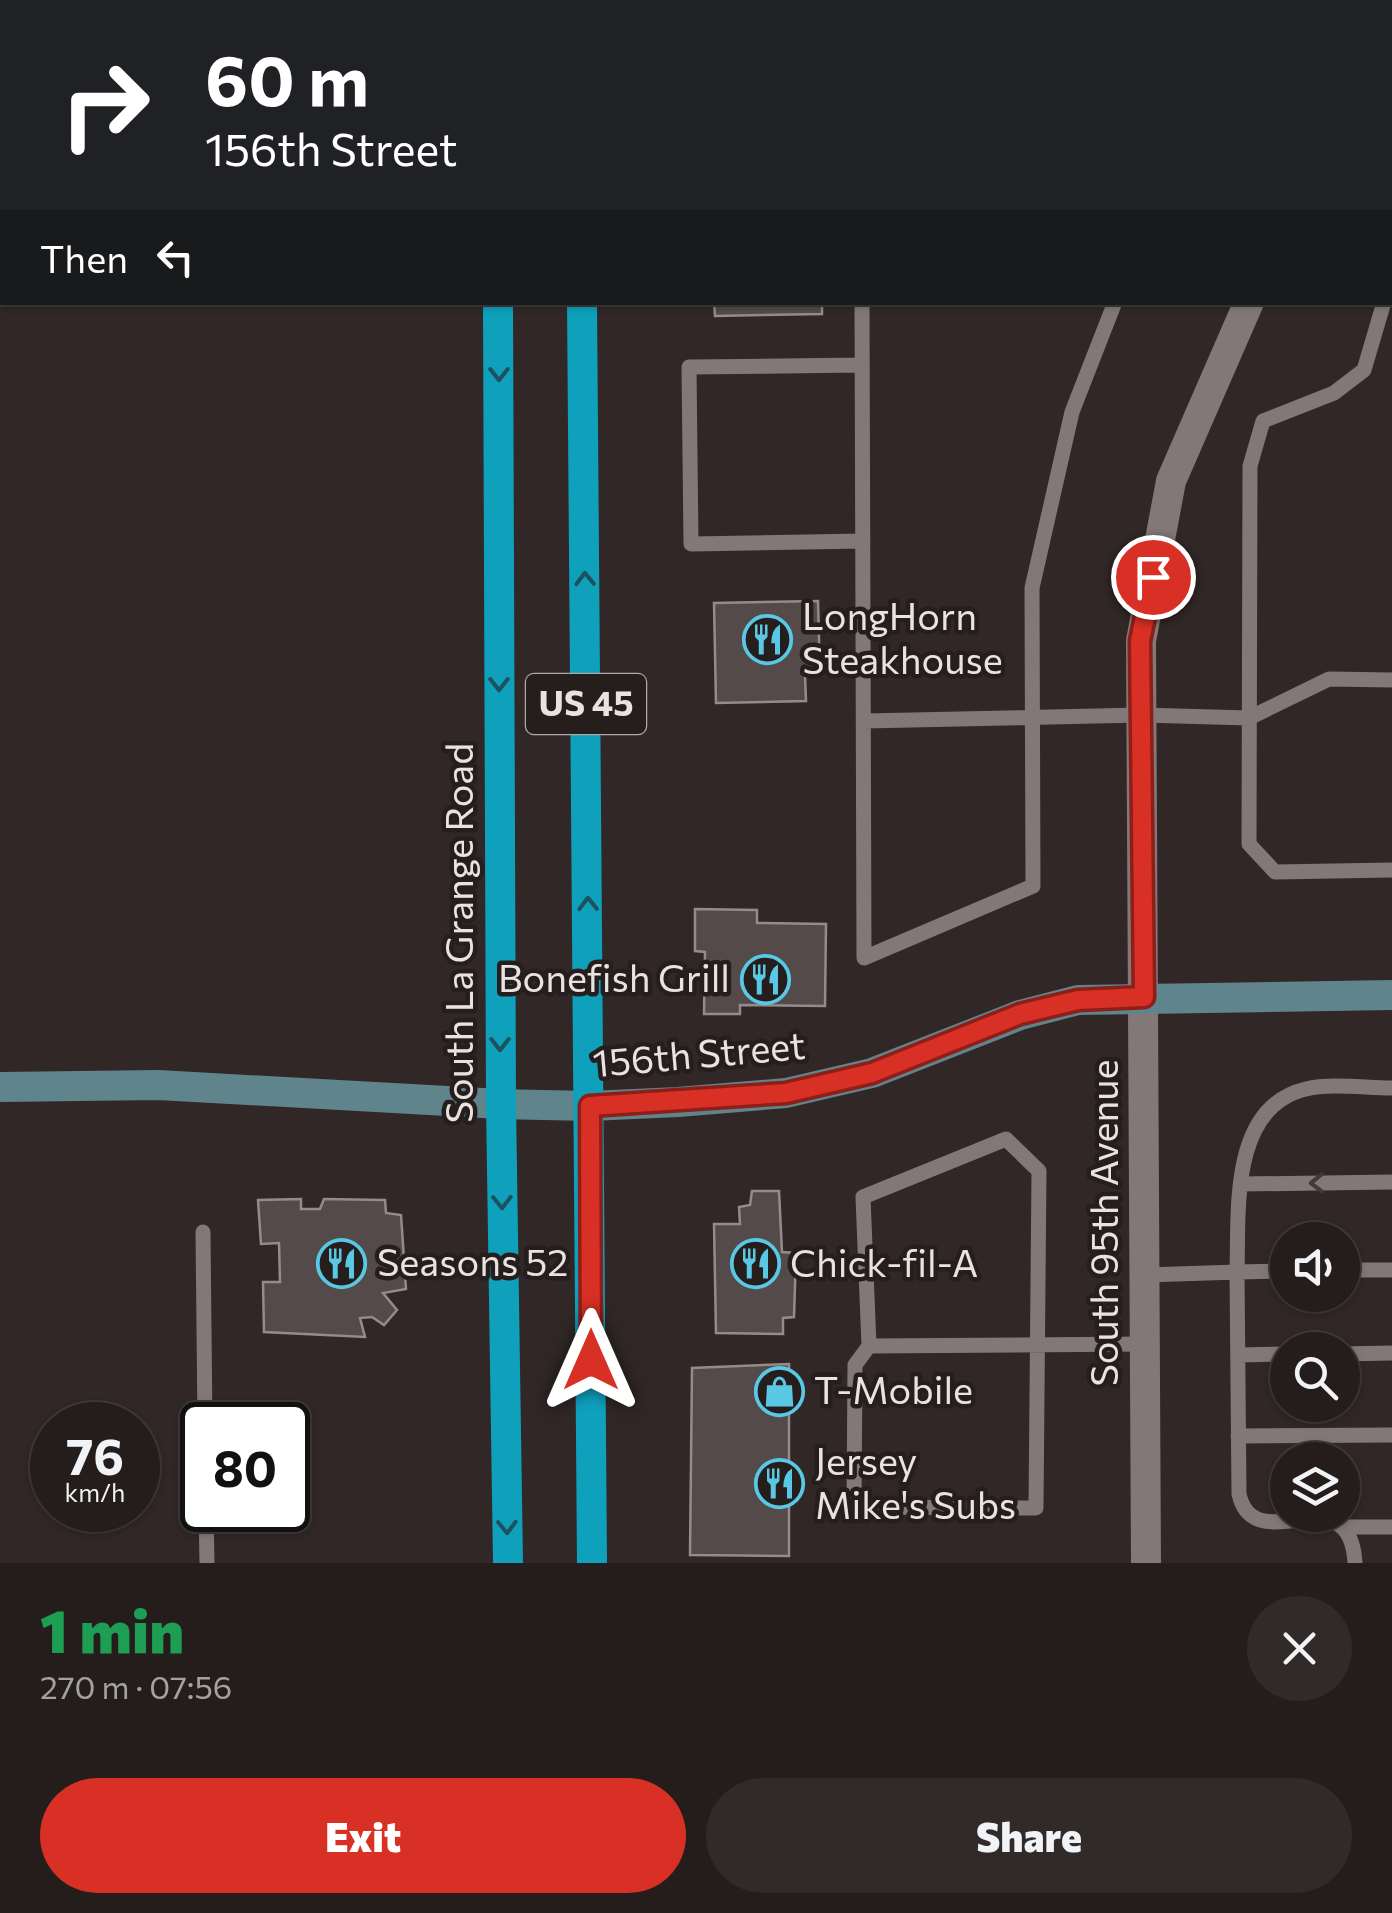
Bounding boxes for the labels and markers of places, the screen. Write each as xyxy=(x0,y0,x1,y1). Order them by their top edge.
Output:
pin xyxy=(1111,535,1196,620)
place label: LongHorn Steakhouse xyxy=(802,591,1003,682)
restaurant icon: LongHorn Steakhouse xyxy=(741,613,793,665)
place label: Bonefish Grill xyxy=(498,953,730,1000)
restaurant icon: Bonefish Grill xyxy=(739,953,791,1005)
restaurant icon: Seasons 52 xyxy=(316,1237,368,1289)
place label: Seasons 52 xyxy=(377,1237,568,1284)
restaurant icon: Chick-fil-A xyxy=(729,1238,781,1290)
place label: Chick-fil-A xyxy=(790,1238,978,1285)
shop icon: T-Mobile xyxy=(753,1365,805,1417)
place label: T-Mobile xyxy=(814,1365,973,1412)
place label: Jersey Mike's Subs xyxy=(815,1436,1016,1527)
restaurant icon: Jersey Mike's Subs xyxy=(754,1458,806,1510)

